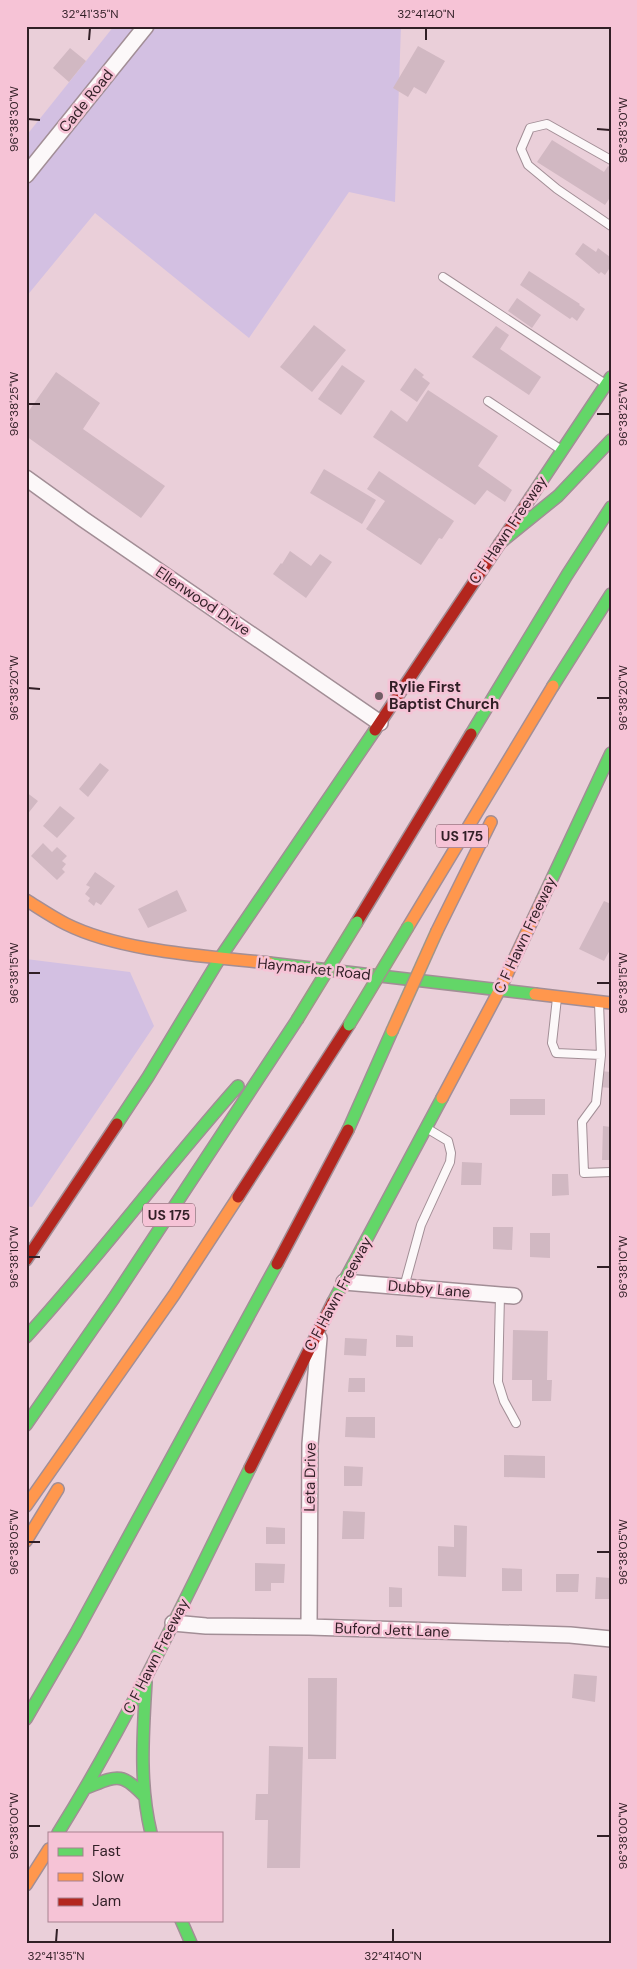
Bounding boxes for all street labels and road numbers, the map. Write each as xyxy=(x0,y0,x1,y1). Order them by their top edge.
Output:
street label: Cade Road xyxy=(54,65,118,137)
street label: C F Hawn Freeway xyxy=(464,471,552,588)
street label: Ellenwood Drive xyxy=(152,562,254,640)
road number: US 175 xyxy=(436,824,488,848)
street label: C F Hawn Freeway xyxy=(489,873,561,997)
street label: Haymarket Road xyxy=(256,953,372,985)
road number: US 175 xyxy=(143,1204,195,1226)
street label: C F Hawn Freeway xyxy=(299,1233,377,1355)
street label: Dubby Lane xyxy=(387,1275,471,1303)
street label: Leta Drive xyxy=(299,1442,321,1512)
street label: C F Hawn Freeway xyxy=(118,1595,194,1717)
street label: Buford Jett Lane xyxy=(334,1618,450,1642)

